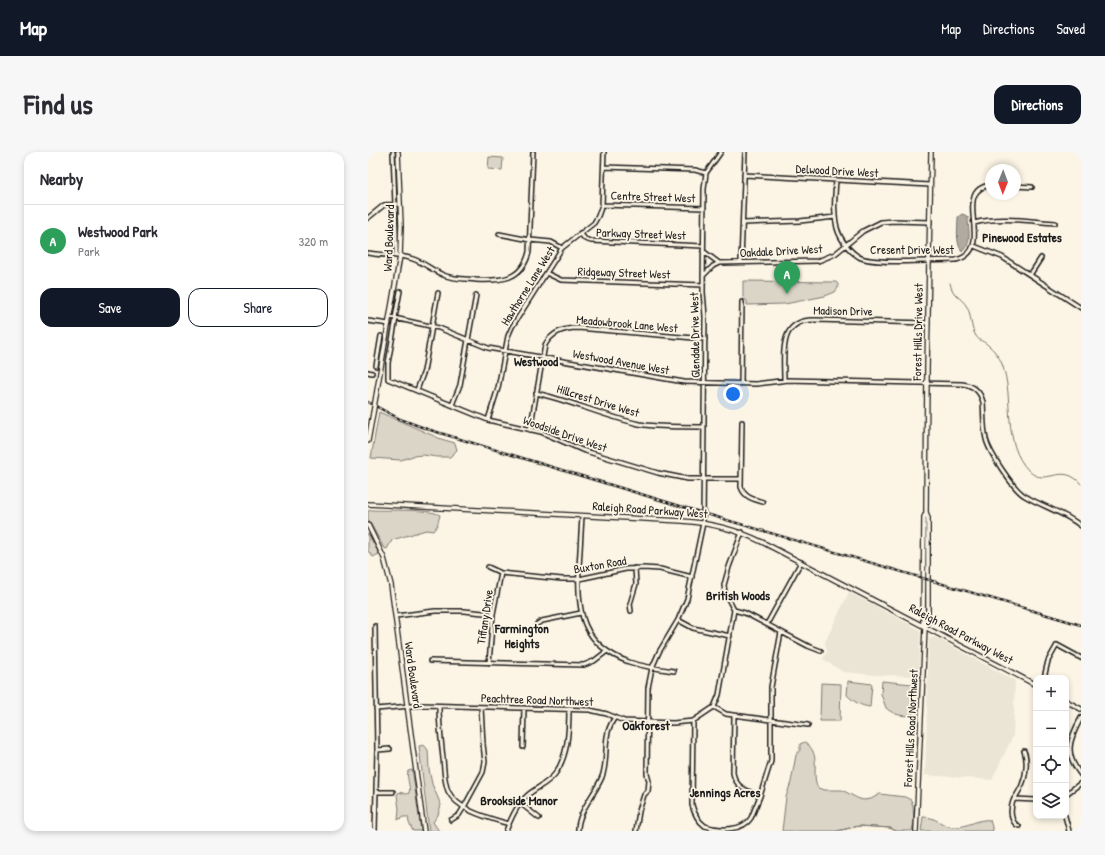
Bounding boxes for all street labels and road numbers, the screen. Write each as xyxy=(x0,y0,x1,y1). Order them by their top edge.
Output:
street label: Delwood Drive West xyxy=(795,160,880,181)
street label: Centre Street West xyxy=(610,187,696,207)
street label: Ward Boulevard xyxy=(379,204,398,272)
street label: Parkway Street West xyxy=(596,223,687,244)
street label: Oakdale Drive West xyxy=(739,240,824,261)
street label: Cresent Drive West xyxy=(870,241,955,258)
street label: Hawthorne Lane West xyxy=(496,242,559,329)
street label: Ridgeway Street West xyxy=(577,262,671,283)
street label: Forest Hills Drive West xyxy=(908,282,927,382)
street label: Glendale Drive West xyxy=(685,291,704,378)
street label: Madison Drive xyxy=(813,301,873,320)
street label: Meadowbrook Lane West xyxy=(576,311,679,336)
street label: Westwood Avenue West xyxy=(572,345,672,379)
street label: Hillcrest Drive West xyxy=(555,380,642,421)
street label: Woodside Drive West xyxy=(521,411,610,456)
street label: Raleigh Road Parkway West xyxy=(592,497,709,522)
street label: Buxton Road xyxy=(572,551,628,577)
street label: Tiffany Drive xyxy=(472,588,497,645)
street label: Raleigh Road Parkway West xyxy=(906,599,1017,669)
street label: Ward Boulevard xyxy=(400,641,427,709)
street label: Forest Hills Road Northwest xyxy=(899,668,922,788)
street label: Peachtree Road Northwest xyxy=(480,689,594,710)

